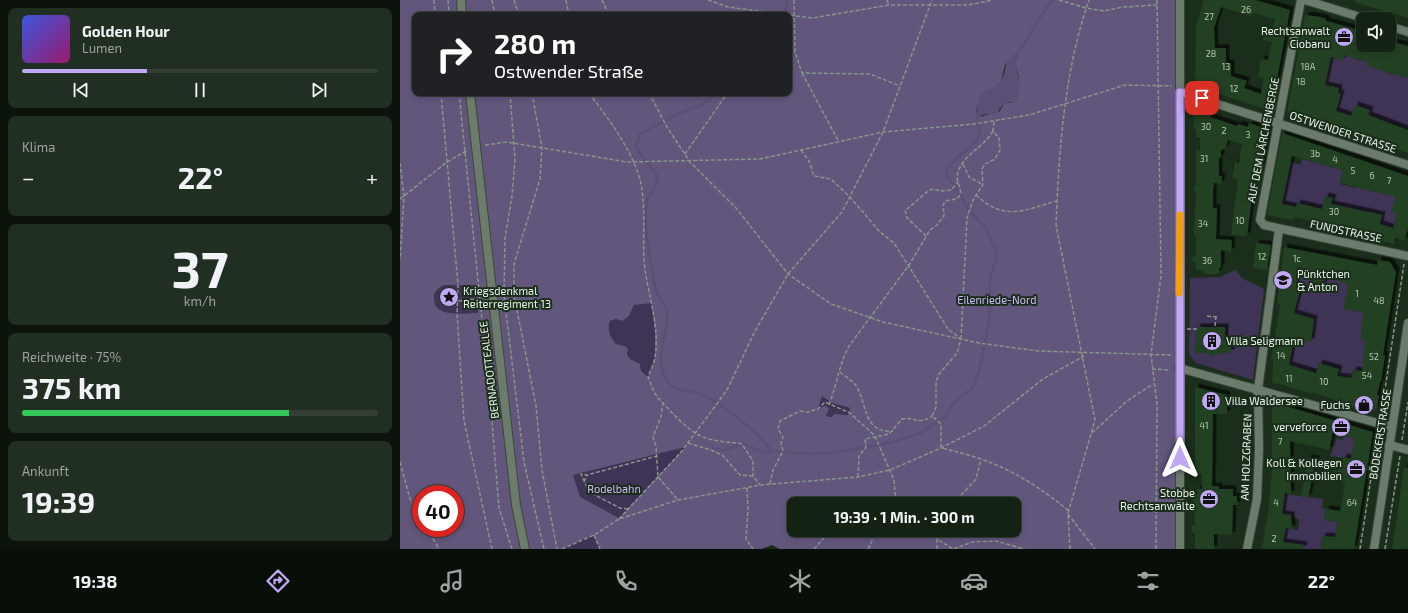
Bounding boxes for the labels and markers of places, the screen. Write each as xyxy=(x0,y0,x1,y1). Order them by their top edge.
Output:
place label: Rechtsanwalt Ciobanu xyxy=(1261,24,1330,50)
office icon: Rechtsanwalt Ciobanu xyxy=(1333,26,1355,48)
pin xyxy=(1185,81,1219,115)
place label: Pünktchen & Anton xyxy=(1297,267,1350,293)
school or university icon: Pünktchen & Anton xyxy=(1272,269,1294,291)
place label: Kriegsdenkmal Reiterregiment 13 xyxy=(463,284,551,310)
place icon: Kriegsdenkmal Reiterregiment 13 xyxy=(438,286,460,308)
building icon: Villa Seligmann xyxy=(1201,330,1223,352)
place label: Villa Seligmann xyxy=(1226,334,1303,347)
building icon: Villa Waldersee xyxy=(1200,390,1222,412)
place label: Villa Waldersee xyxy=(1225,394,1303,407)
shop icon: Fuchs xyxy=(1353,394,1375,416)
place label: Fuchs xyxy=(1321,398,1350,411)
office icon: verveforce xyxy=(1330,416,1352,438)
place label: verveforce xyxy=(1273,420,1327,433)
place label: Koll & Kollegen Immobilien xyxy=(1266,456,1342,482)
office icon: Koll & Kollegen Immobilien xyxy=(1345,458,1367,480)
place label: Stobbe Rechtsanwälte xyxy=(1120,486,1195,512)
office icon: Stobbe Rechtsanwälte xyxy=(1198,488,1220,510)

